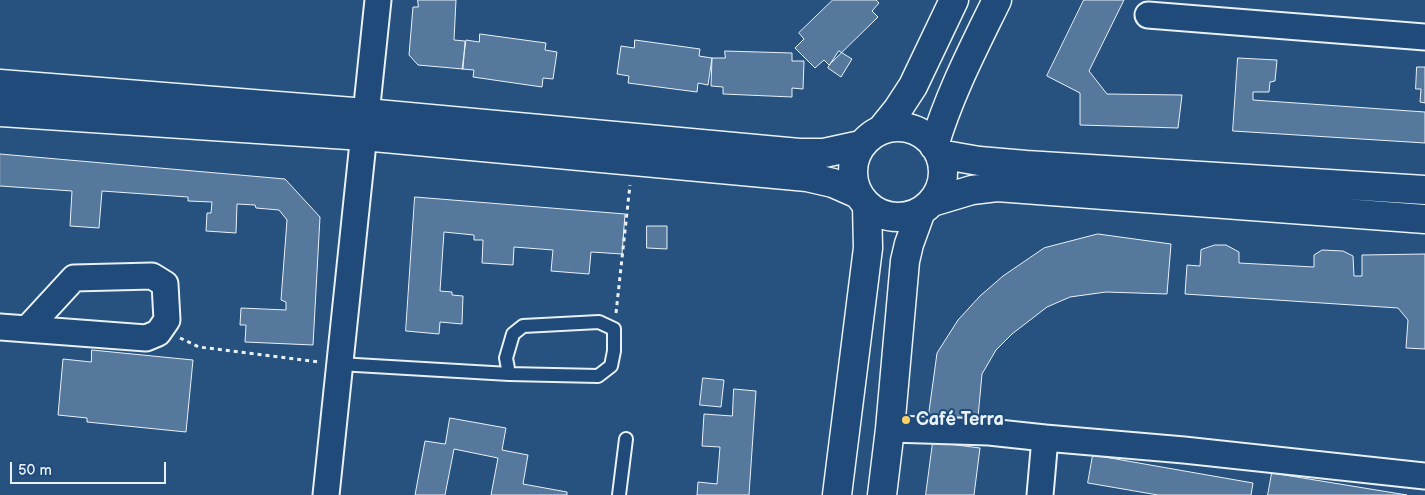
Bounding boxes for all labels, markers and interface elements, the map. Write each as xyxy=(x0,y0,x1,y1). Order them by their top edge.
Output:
place label: Café Terra xyxy=(916,409,1004,431)
marker: Café Terra xyxy=(900,414,912,426)
scale bar xyxy=(12,452,169,484)
text: 50 m xyxy=(18,461,52,480)

